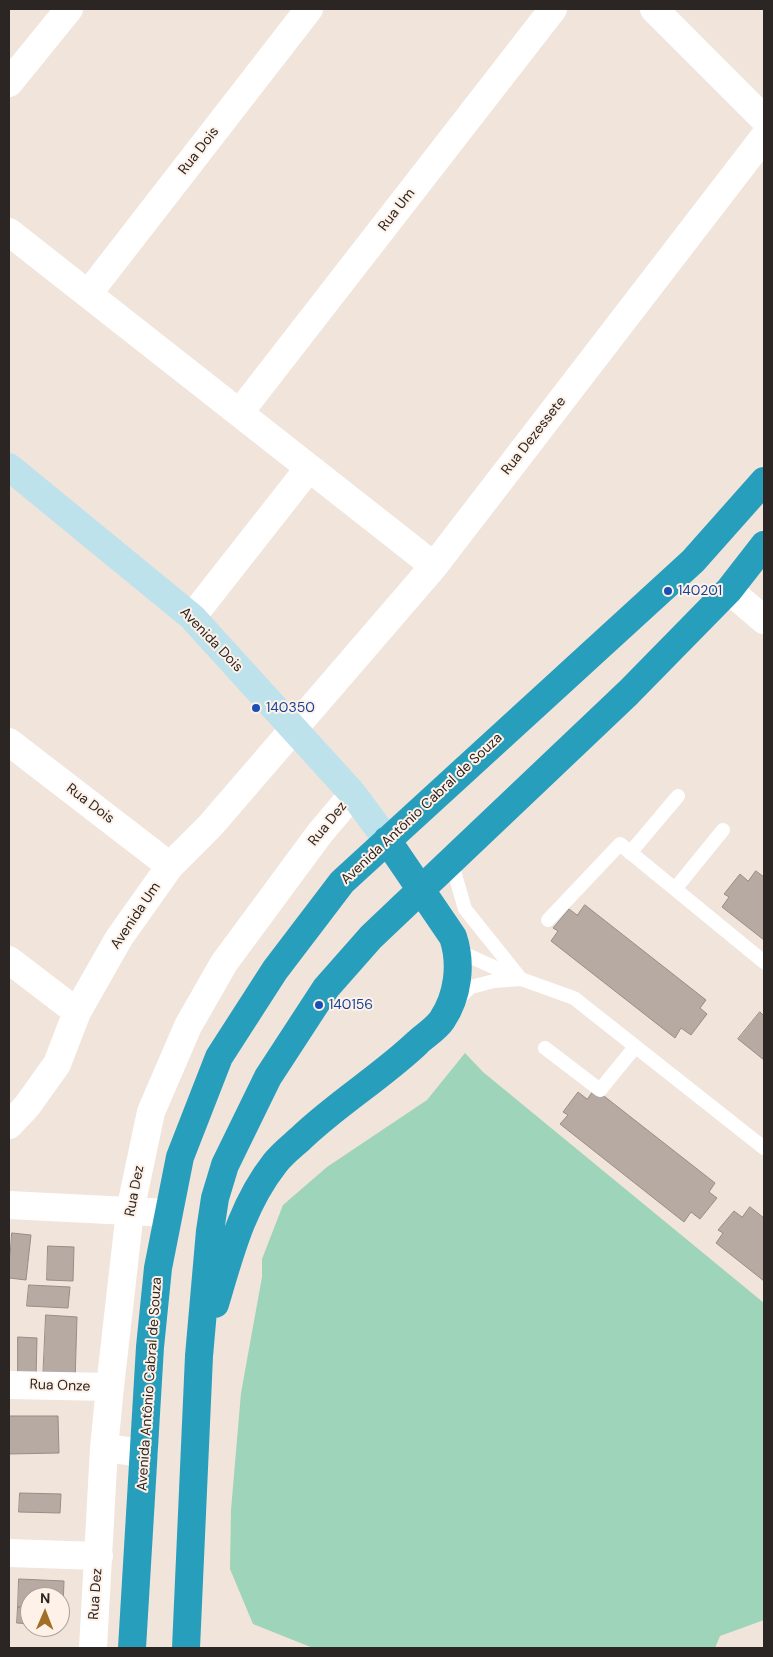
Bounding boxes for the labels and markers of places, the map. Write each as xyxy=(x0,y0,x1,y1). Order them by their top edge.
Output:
place label: 140201 xyxy=(678,583,722,599)
marker: 140201 xyxy=(662,585,674,597)
place label: 140350 xyxy=(266,700,315,716)
marker: 140350 xyxy=(250,702,262,714)
place label: 140156 xyxy=(329,997,373,1013)
marker: 140156 xyxy=(313,999,325,1011)

